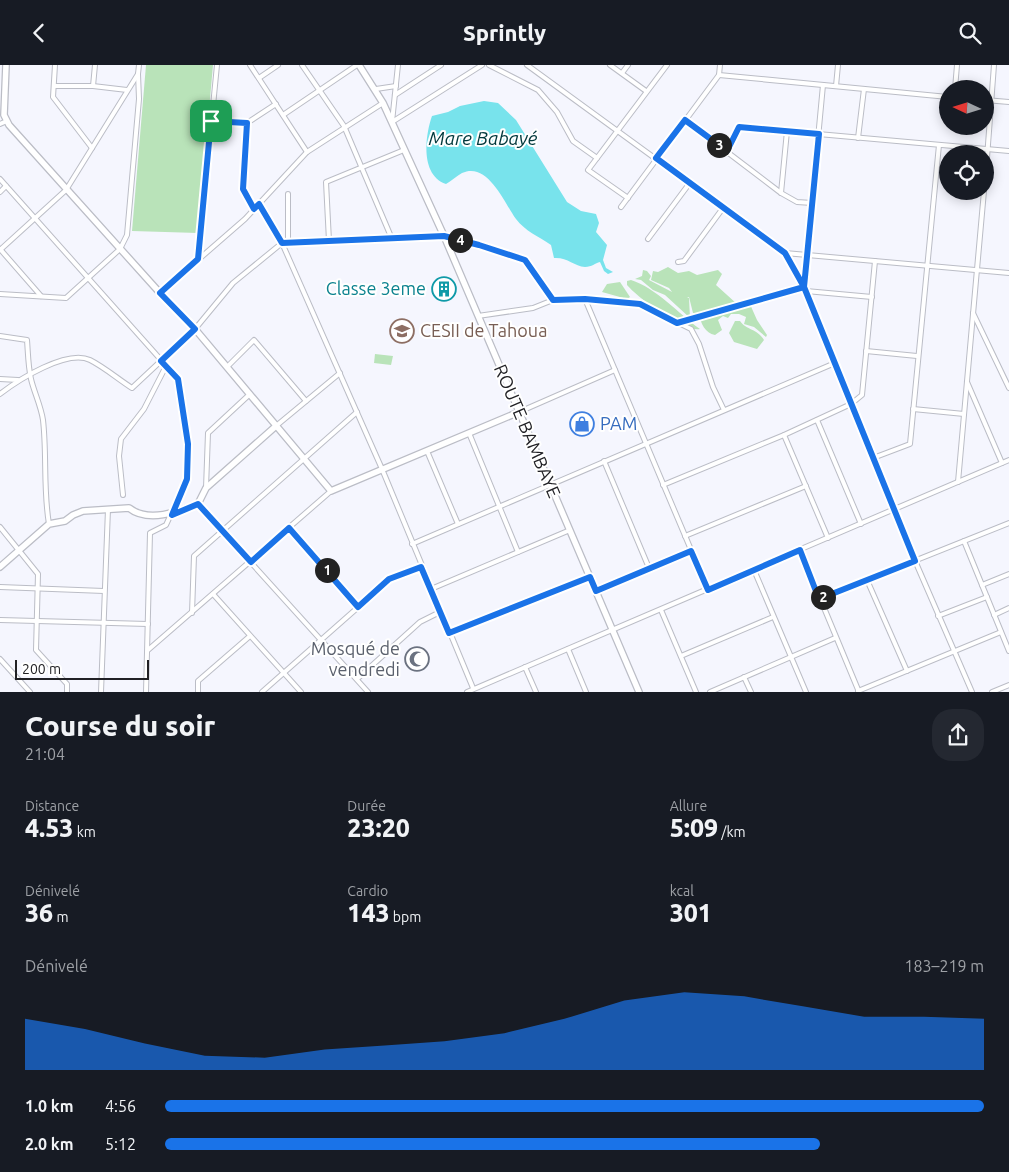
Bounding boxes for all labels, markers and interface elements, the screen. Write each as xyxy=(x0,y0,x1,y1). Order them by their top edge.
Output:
icon: back xyxy=(25,19,53,47)
icon: search xyxy=(956,19,984,47)
text: Sprintly xyxy=(463,20,546,45)
north arrow xyxy=(939,80,994,135)
map controls xyxy=(939,80,994,200)
pin xyxy=(190,100,232,142)
icon: arrive xyxy=(197,107,225,135)
water label: Mare Babayé xyxy=(429,127,538,149)
pin: 3 xyxy=(706,133,732,157)
text: 3 xyxy=(716,137,723,153)
button: locate xyxy=(939,145,994,200)
pin: 4 xyxy=(448,227,472,253)
text: 4 xyxy=(457,232,464,248)
building icon: Classe 3eme xyxy=(431,276,457,302)
place label: Classe 3eme xyxy=(326,278,426,298)
school or university icon: CESII de Tahoua xyxy=(389,318,415,344)
place label: CESII de Tahoua xyxy=(420,320,547,340)
street label: ROUTE BAMBAYE xyxy=(491,361,565,500)
shop icon: PAM xyxy=(569,411,595,437)
place label: PAM xyxy=(600,413,637,433)
pin: 1 xyxy=(314,557,340,583)
text: 1 xyxy=(324,562,331,578)
pin: 2 xyxy=(810,585,836,609)
text: 2 xyxy=(820,589,827,605)
place label: Mosqué de vendredi xyxy=(311,638,400,679)
mosque icon: Mosqué de vendredi xyxy=(404,646,430,672)
scale bar xyxy=(15,657,149,680)
text: 200 m xyxy=(22,661,61,677)
button: share xyxy=(932,709,984,761)
text: Course du soir xyxy=(25,710,215,741)
text: 21:04 xyxy=(25,745,65,763)
text: Distance xyxy=(25,798,79,814)
text: Durée xyxy=(347,798,386,814)
text: Allure xyxy=(670,798,707,814)
text: 4.53 xyxy=(25,814,73,842)
text: 23:20 xyxy=(347,814,410,842)
text: 5:09 xyxy=(670,814,718,842)
text: km xyxy=(73,824,96,840)
text: /km xyxy=(718,824,746,840)
text: Dénivelé xyxy=(25,883,80,899)
text: Cardio xyxy=(347,883,388,899)
text: kcal xyxy=(670,883,694,899)
text: 36 xyxy=(25,899,53,927)
text: 143 xyxy=(347,899,390,927)
text: 301 xyxy=(670,899,712,927)
text: m xyxy=(53,909,69,925)
text: bpm xyxy=(390,909,421,925)
text: Dénivelé xyxy=(25,957,88,975)
text: 183–219 m xyxy=(904,957,984,975)
text: 1.0 km xyxy=(25,1097,74,1115)
text: 4:56 xyxy=(105,1097,136,1115)
text: 2.0 km xyxy=(25,1135,74,1153)
text: 5:12 xyxy=(105,1135,136,1153)

